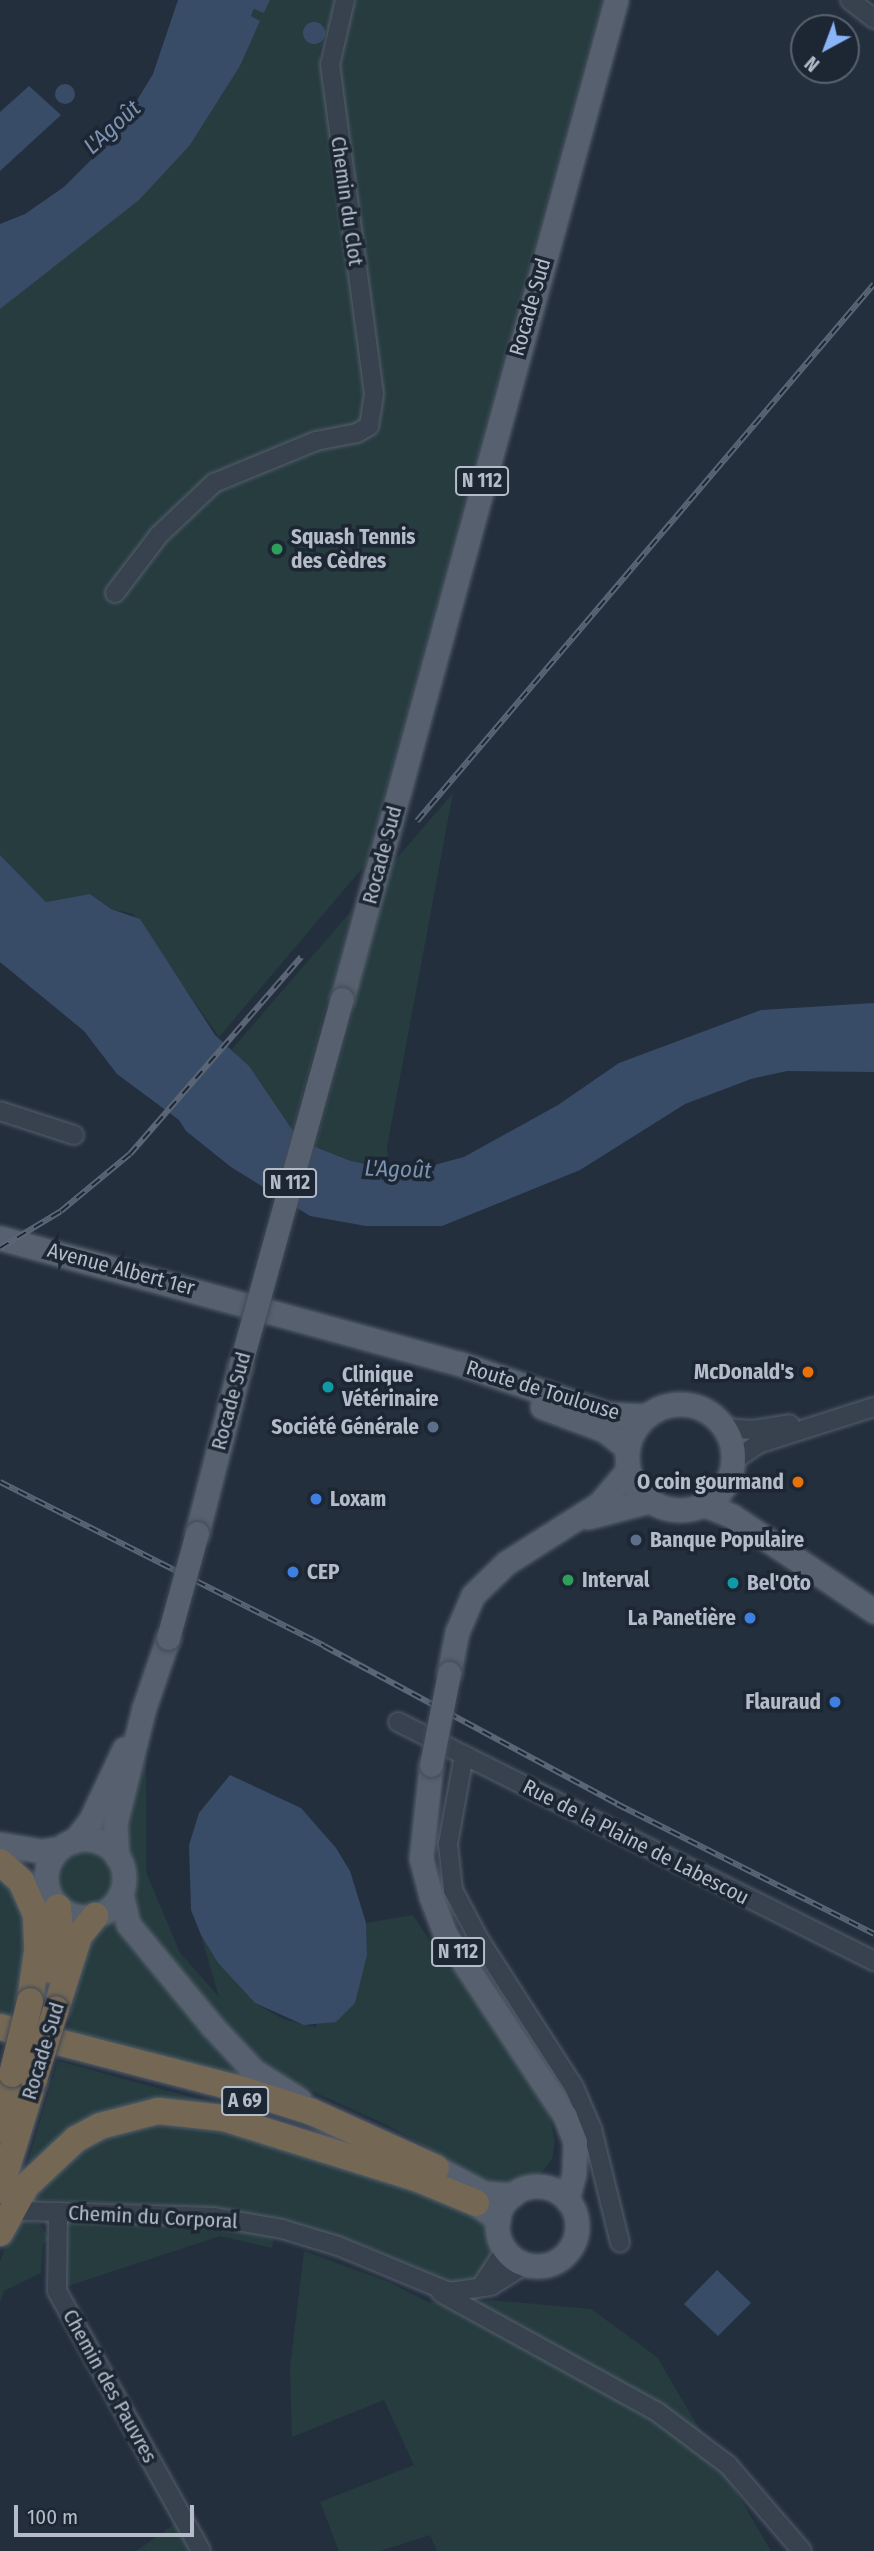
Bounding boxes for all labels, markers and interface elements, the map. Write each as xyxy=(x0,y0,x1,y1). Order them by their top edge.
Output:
north arrow xyxy=(790,14,860,84)
text: N xyxy=(800,51,824,76)
water label: L'Agoût xyxy=(78,94,146,160)
street label: Chemin du Clot xyxy=(325,135,369,267)
street label: Rocade Sud xyxy=(504,255,556,359)
road number: N 112 xyxy=(454,466,510,496)
place label: Squash Tennis des Cèdres xyxy=(291,524,416,574)
marker: Squash Tennis des Cèdres xyxy=(269,541,285,557)
street label: Rocade Sud xyxy=(357,803,407,907)
water label: L'Agoût xyxy=(364,1154,432,1184)
road number: N 112 xyxy=(262,1168,318,1198)
street label: Avenue Albert 1er xyxy=(45,1237,197,1301)
street label: Rocade Sud xyxy=(206,1349,256,1453)
street label: Route de Toulouse xyxy=(463,1355,623,1425)
place label: McDonald's xyxy=(694,1359,794,1385)
place label: Clinique Vétérinaire xyxy=(342,1362,439,1412)
marker: McDonald's xyxy=(800,1364,816,1380)
marker: Clinique Vétérinaire xyxy=(320,1379,336,1395)
place label: Société Générale xyxy=(271,1414,419,1440)
marker: Société Générale xyxy=(425,1419,441,1435)
place label: O coin gourmand xyxy=(637,1469,784,1495)
marker: O coin gourmand xyxy=(790,1474,806,1490)
place label: Loxam xyxy=(330,1486,386,1512)
marker: Loxam xyxy=(308,1491,324,1507)
place label: Banque Populaire xyxy=(650,1527,804,1553)
marker: Banque Populaire xyxy=(628,1532,644,1548)
place label: CEP xyxy=(307,1559,339,1585)
marker: CEP xyxy=(285,1564,301,1580)
place label: Interval xyxy=(582,1567,649,1593)
place label: Bel'Oto xyxy=(747,1570,811,1596)
marker: Interval xyxy=(560,1572,576,1588)
marker: Bel'Oto xyxy=(725,1575,741,1591)
place label: La Panetière xyxy=(628,1605,736,1631)
marker: La Panetière xyxy=(742,1610,758,1626)
place label: Flauraud xyxy=(745,1689,821,1715)
marker: Flauraud xyxy=(827,1694,843,1710)
street label: Rue de la Plaine de Labescou xyxy=(519,1774,753,1910)
road number: N 112 xyxy=(430,1936,486,1968)
street label: Rocade Sud xyxy=(16,1999,70,2103)
road number: A 69 xyxy=(220,2086,270,2116)
street label: Chemin du Corporal xyxy=(68,2200,238,2234)
street label: Chemin des Pauvres xyxy=(57,2305,163,2467)
scale bar xyxy=(18,2492,198,2536)
text: 100 m xyxy=(27,2504,78,2530)

